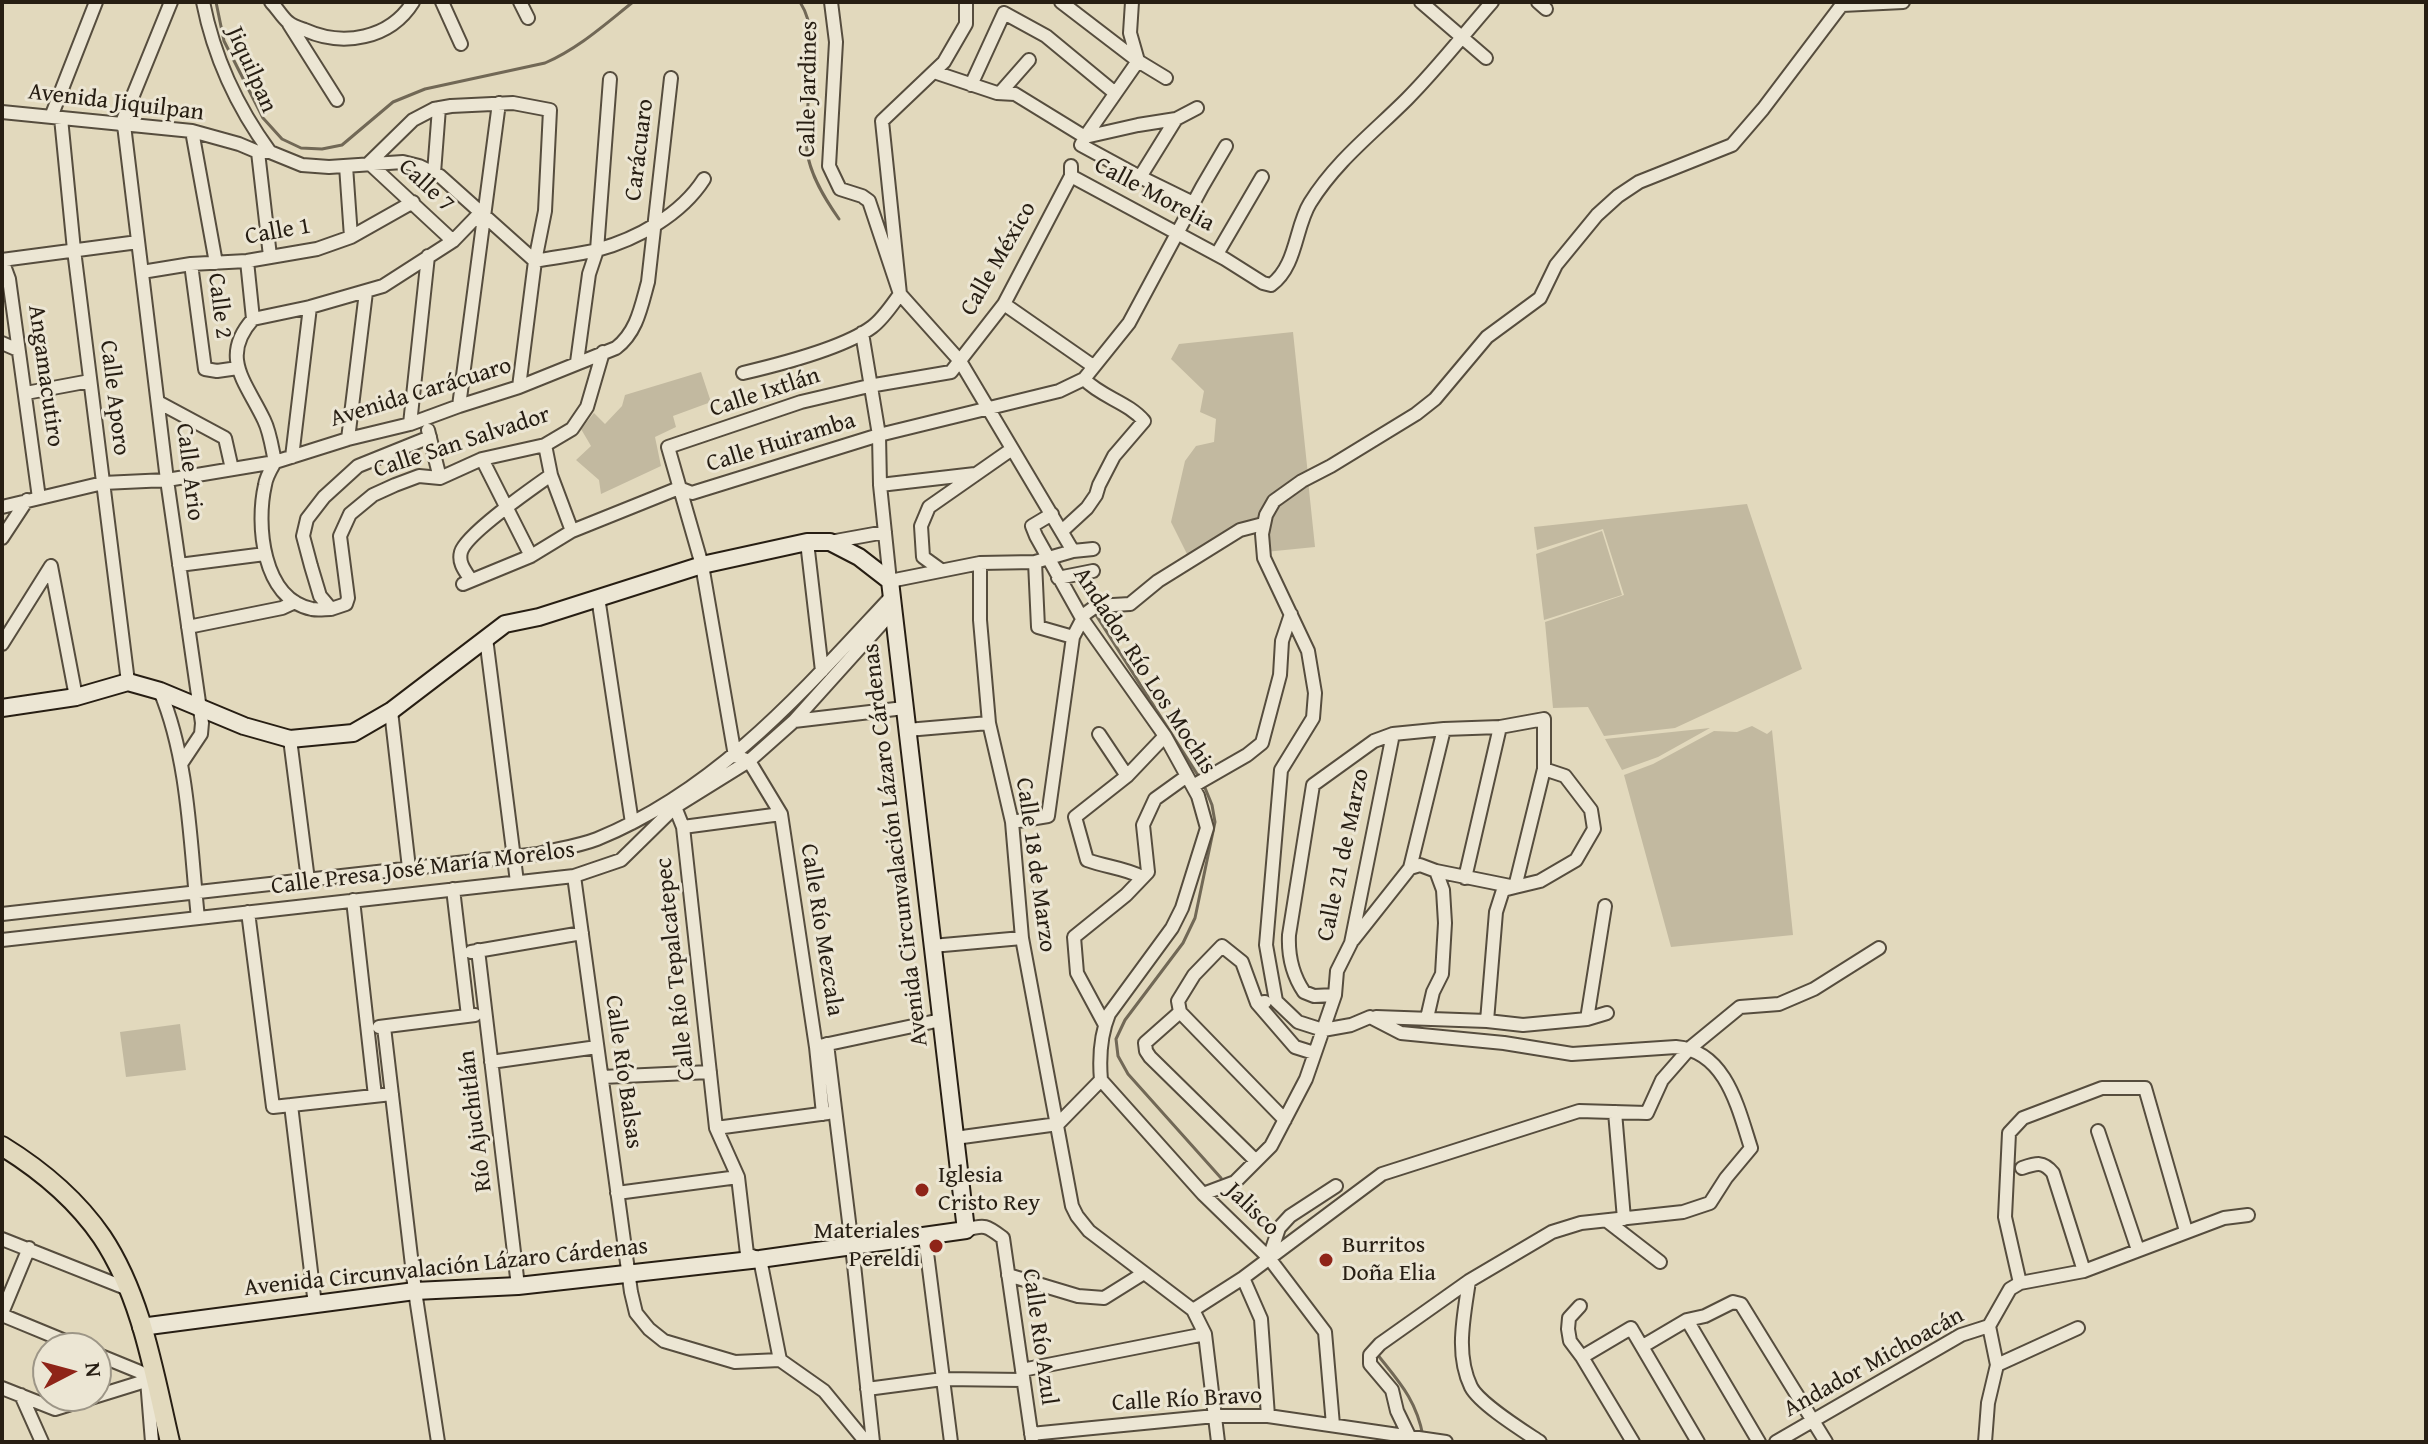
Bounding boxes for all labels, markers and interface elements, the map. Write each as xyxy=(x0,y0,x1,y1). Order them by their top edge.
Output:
street label: Calle Jardines xyxy=(793,20,825,158)
street label: Jiquilpan xyxy=(219,23,283,117)
street label: Avenida Jiquilpan xyxy=(26,78,206,128)
street label: Carácuaro xyxy=(619,97,661,203)
street label: Calle Morelia xyxy=(1089,151,1219,239)
street label: Calle 7 xyxy=(392,153,460,219)
street label: Calle México xyxy=(955,197,1043,321)
street label: Calle 1 xyxy=(243,212,313,252)
street label: Calle 2 xyxy=(201,272,237,340)
street label: Angamacutiro xyxy=(21,303,69,449)
street label: Calle Aporo xyxy=(93,339,135,457)
street label: Avenida Carácuaro xyxy=(327,352,515,434)
street label: Calle Ixtlán xyxy=(706,362,824,424)
street label: Calle San Salvador xyxy=(370,401,554,485)
street label: Calle Huiramba xyxy=(703,407,859,479)
street label: Calle Ario xyxy=(169,422,209,522)
street label: Andador Río Los Mochis xyxy=(1066,562,1222,780)
street label: Avenida Circunvalación Lázaro Cárdenas xyxy=(857,642,935,1048)
street label: Calle 21 de Marzo xyxy=(1312,766,1376,944)
street label: Calle 18 de Marzo xyxy=(1009,776,1061,954)
street label: Calle Presa José María Morelos xyxy=(270,836,576,902)
street label: Calle Río Mezcala xyxy=(793,842,849,1018)
street label: Calle Río Tepalcatepec xyxy=(650,856,702,1082)
street label: Calle Río Balsas xyxy=(598,993,648,1151)
street label: Río Ajuchitlán xyxy=(453,1048,499,1194)
place label: Iglesia Cristo Rey xyxy=(938,1162,1040,1218)
street label: Jalisco xyxy=(1219,1177,1285,1243)
marker: Iglesia Cristo Rey xyxy=(913,1181,931,1199)
place label: Materiales Pereldi xyxy=(814,1218,920,1274)
street label: Avenida Circunvalación Lázaro Cárdenas xyxy=(243,1232,649,1304)
place label: Burritos Doña Elia xyxy=(1342,1232,1436,1288)
marker: Materiales Pereldi xyxy=(927,1237,945,1255)
marker: Burritos Doña Elia xyxy=(1317,1251,1335,1269)
street label: Calle Río Azul xyxy=(1015,1267,1063,1407)
street label: Andador Michoacán xyxy=(1779,1302,1969,1424)
north arrow xyxy=(32,1332,112,1412)
text: N xyxy=(77,1361,111,1379)
street label: Calle Río Bravo xyxy=(1111,1382,1263,1418)

